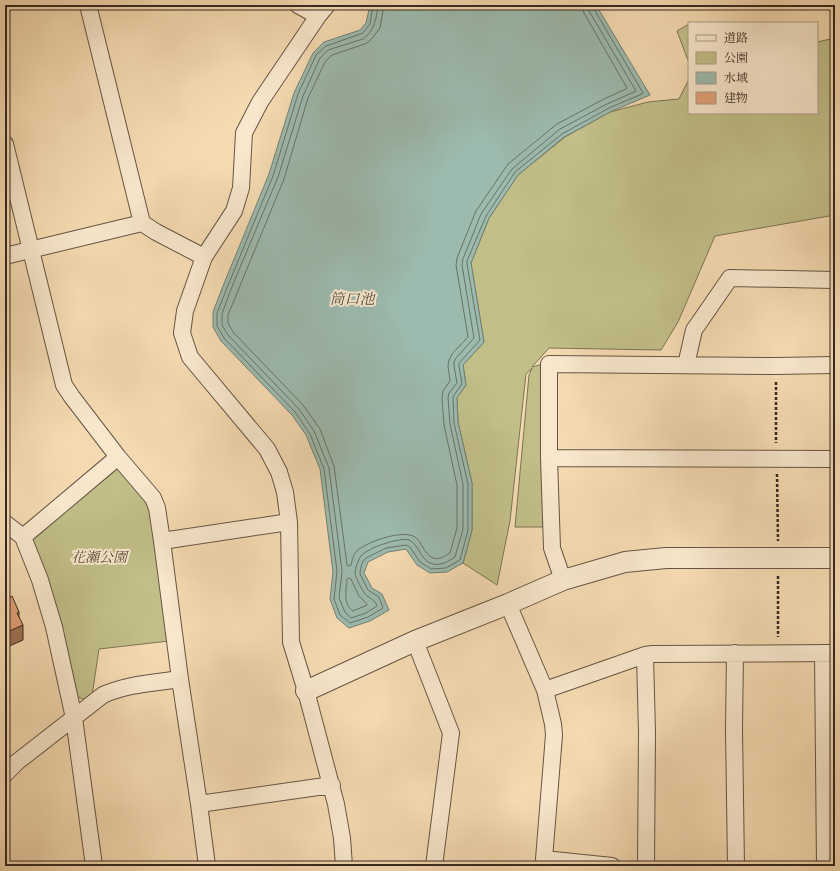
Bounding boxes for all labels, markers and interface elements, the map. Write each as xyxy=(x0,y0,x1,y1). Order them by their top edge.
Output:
legend xyxy=(688,22,818,114)
text: 道路 xyxy=(724,30,748,46)
text: 公園 xyxy=(724,50,748,66)
text: 水域 xyxy=(724,70,748,86)
text: 建物 xyxy=(724,90,748,106)
water label: 筒口池 xyxy=(329,289,376,308)
park label: 花瀬公園 xyxy=(71,548,129,566)

